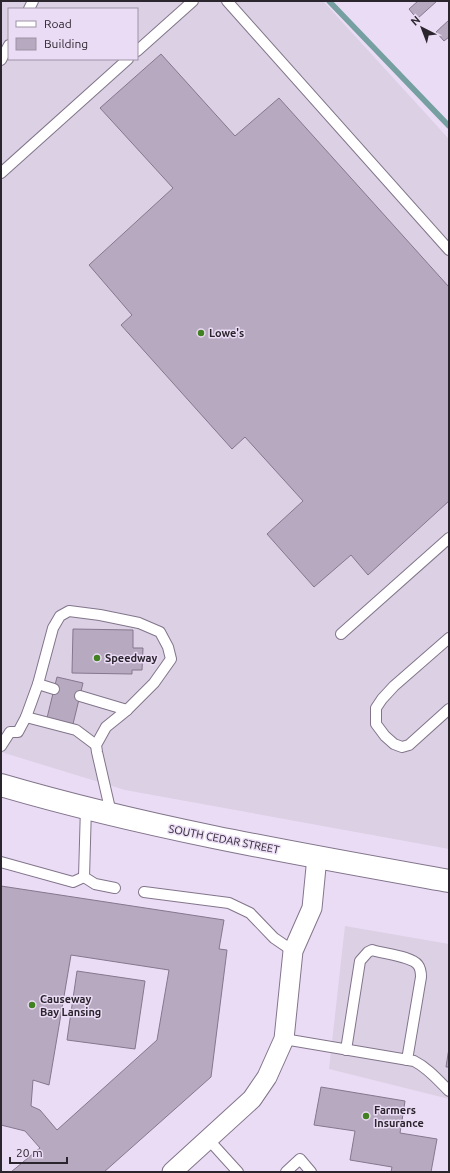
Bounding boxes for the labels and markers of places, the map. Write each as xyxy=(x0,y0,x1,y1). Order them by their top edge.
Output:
place label: Lowe's xyxy=(209,327,244,339)
marker: Lowe's xyxy=(196,328,206,338)
place label: Speedway xyxy=(105,652,157,664)
marker: Speedway xyxy=(92,653,102,663)
place label: Causeway Bay Lansing xyxy=(40,993,101,1018)
marker: Causeway Bay Lansing xyxy=(27,1000,37,1010)
place label: Farmers Insurance xyxy=(374,1104,424,1129)
marker: Farmers Insurance xyxy=(361,1111,371,1121)

